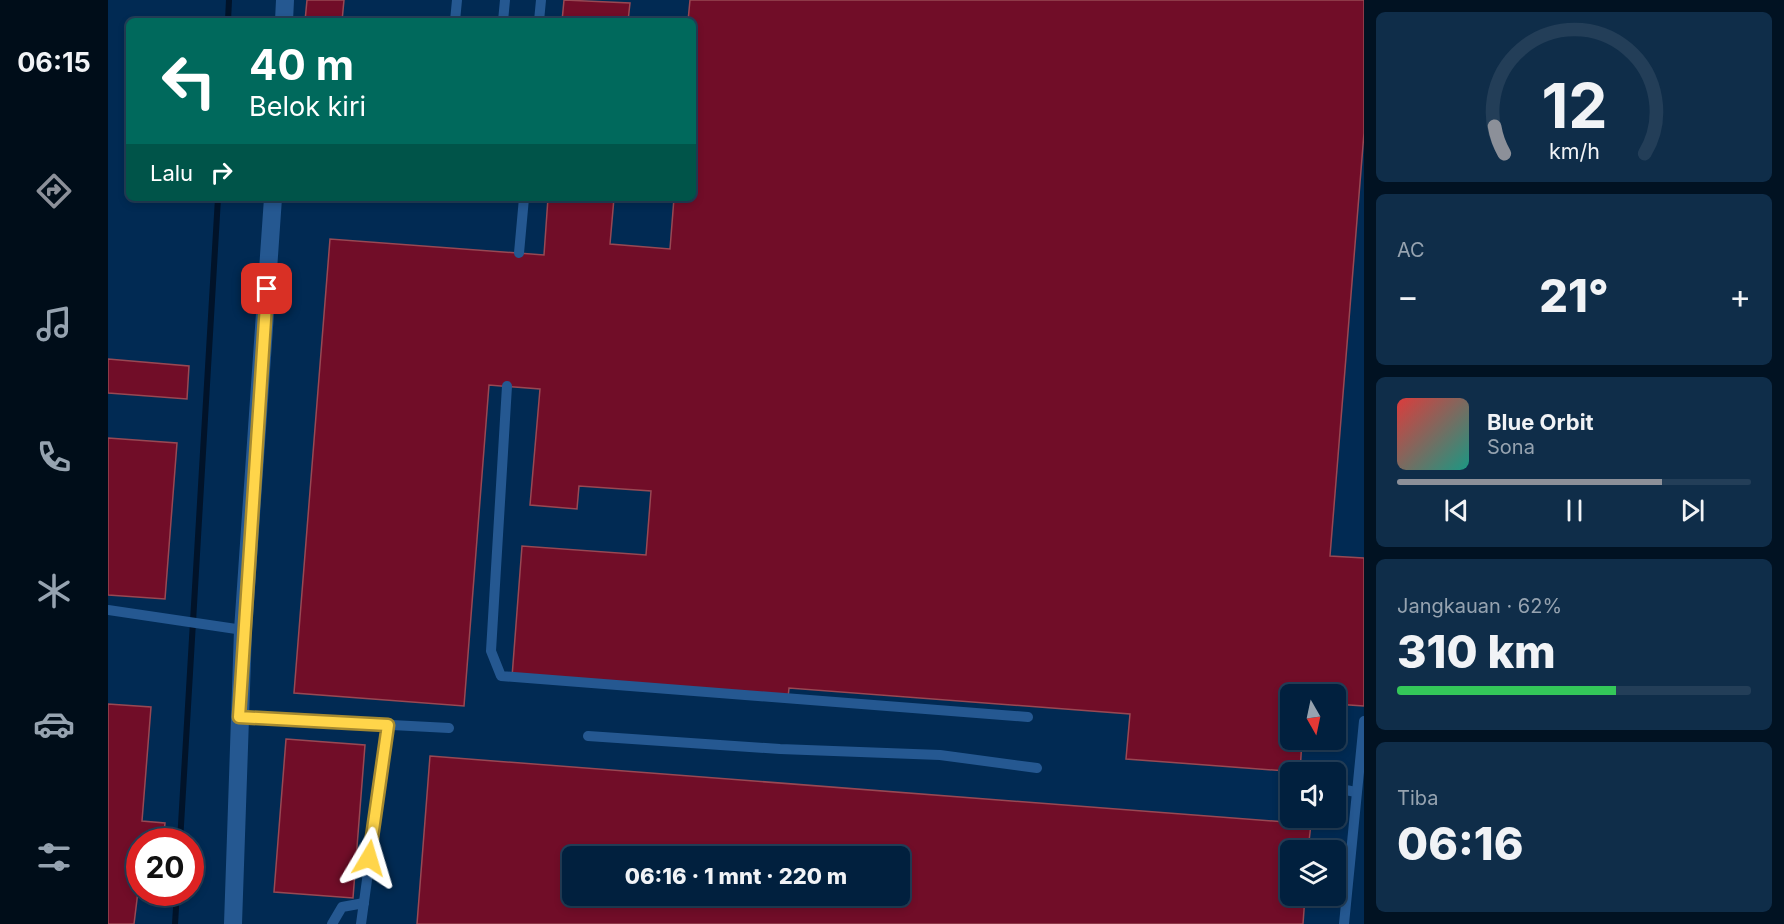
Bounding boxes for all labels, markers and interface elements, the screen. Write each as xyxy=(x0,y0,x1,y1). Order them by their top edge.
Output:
text: 40 m xyxy=(249,39,354,90)
icon: left xyxy=(150,42,228,120)
text: 06:15 xyxy=(17,46,91,79)
text: 12 xyxy=(1541,68,1607,143)
text: Belok kiri xyxy=(249,90,366,123)
text: km/h xyxy=(1549,139,1599,165)
icon: right xyxy=(205,156,238,189)
text: Lalu xyxy=(150,160,193,186)
icon: directions xyxy=(33,170,75,212)
text: AC xyxy=(1397,238,1425,262)
pin xyxy=(241,263,292,314)
text: 21° xyxy=(1539,268,1609,323)
icon: arrive xyxy=(250,272,283,305)
text: − xyxy=(1397,276,1419,316)
text: + xyxy=(1729,276,1751,316)
icon: music xyxy=(33,303,75,345)
text: Blue Orbit xyxy=(1487,409,1594,435)
text: Sona xyxy=(1487,435,1535,459)
icon: phone xyxy=(33,436,75,478)
icon: previous xyxy=(1440,494,1473,527)
icon: pause xyxy=(1558,494,1591,527)
icon: next xyxy=(1676,494,1709,527)
icon: climate xyxy=(33,570,75,612)
text: Jangkauan · 62% xyxy=(1397,594,1562,618)
text: 310 km xyxy=(1397,624,1556,679)
north arrow xyxy=(1280,684,1346,750)
map controls xyxy=(1280,684,1346,906)
icon: car xyxy=(33,703,75,745)
button: sound xyxy=(1280,762,1346,828)
text: Tiba xyxy=(1397,786,1438,810)
text: 06:16 xyxy=(1397,816,1523,871)
position arrow xyxy=(337,826,401,890)
speed limit sign: 20 xyxy=(126,828,204,906)
icon: filters xyxy=(33,836,75,878)
button: layers xyxy=(1280,840,1346,906)
text: 06:16 · 1 mnt · 220 m xyxy=(625,863,847,889)

